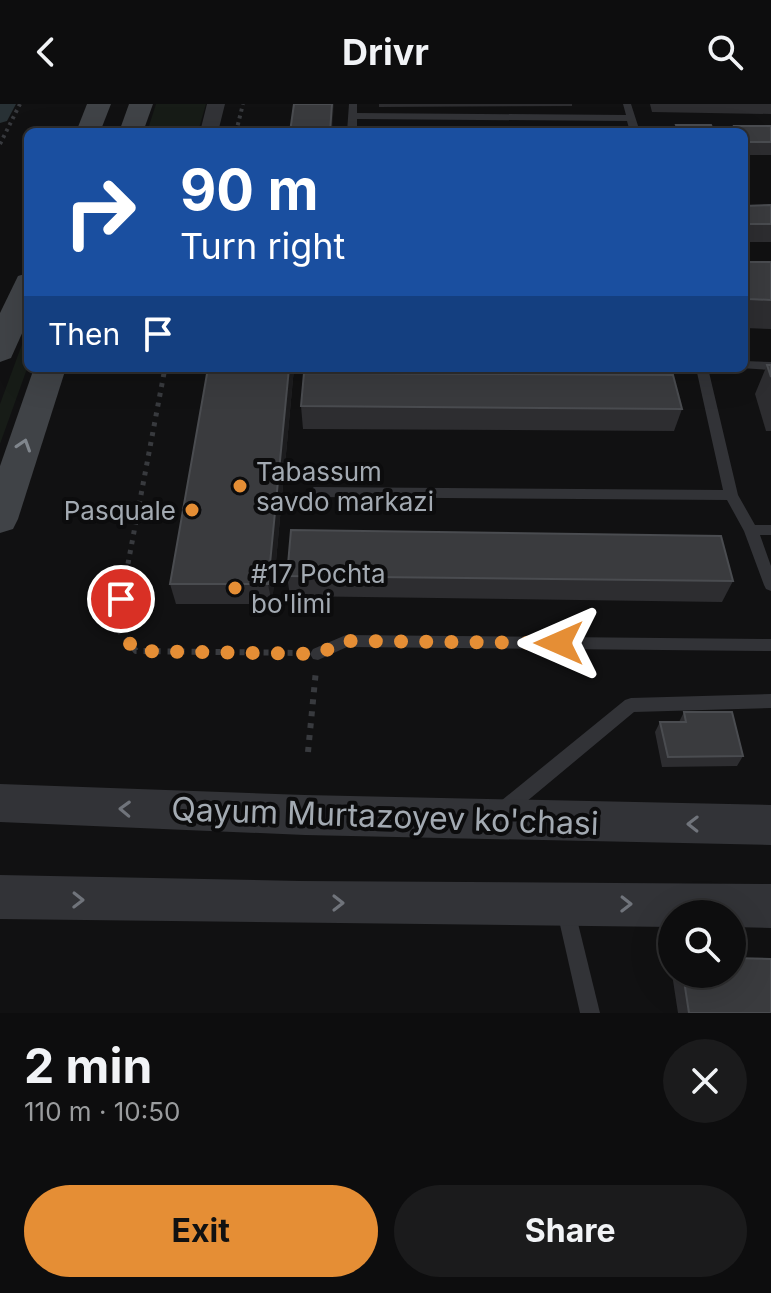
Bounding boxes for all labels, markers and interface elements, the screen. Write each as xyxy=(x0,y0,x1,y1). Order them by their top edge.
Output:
icon: back xyxy=(24,30,68,74)
text: Drivr xyxy=(342,30,429,74)
icon: search xyxy=(703,30,747,74)
text: 90 m xyxy=(180,156,319,224)
icon: right xyxy=(48,160,152,264)
text: Turn right xyxy=(180,224,345,268)
icon: arrive xyxy=(136,312,180,356)
text: Then xyxy=(48,316,120,352)
one-way arrow xyxy=(15,438,31,452)
place label: Tabassum savdo markazi xyxy=(256,456,434,517)
marker: Tabassum savdo markazi xyxy=(231,477,249,495)
place label: Pasquale xyxy=(64,495,176,526)
marker: Pasquale xyxy=(183,501,201,519)
place label: #17 Pochta bo'limi xyxy=(251,558,386,619)
pin xyxy=(87,565,155,633)
icon: arrive xyxy=(99,577,143,621)
marker: #17 Pochta bo'limi xyxy=(226,579,244,597)
position arrow xyxy=(517,601,601,685)
street label: Qayum Murtazoyev ko'chasi xyxy=(171,789,599,843)
one-way arrow xyxy=(118,800,131,817)
one-way arrow xyxy=(686,815,699,832)
one-way arrow xyxy=(72,891,85,908)
one-way arrow xyxy=(332,894,345,912)
one-way arrow xyxy=(620,895,633,912)
map controls xyxy=(658,900,746,988)
button: search xyxy=(658,900,746,988)
text: 2 min xyxy=(24,1036,152,1095)
button: close xyxy=(663,1039,747,1123)
text: 110 m · 10:50 xyxy=(24,1096,180,1127)
button: Exit xyxy=(24,1185,378,1277)
button: Share xyxy=(394,1185,747,1277)

